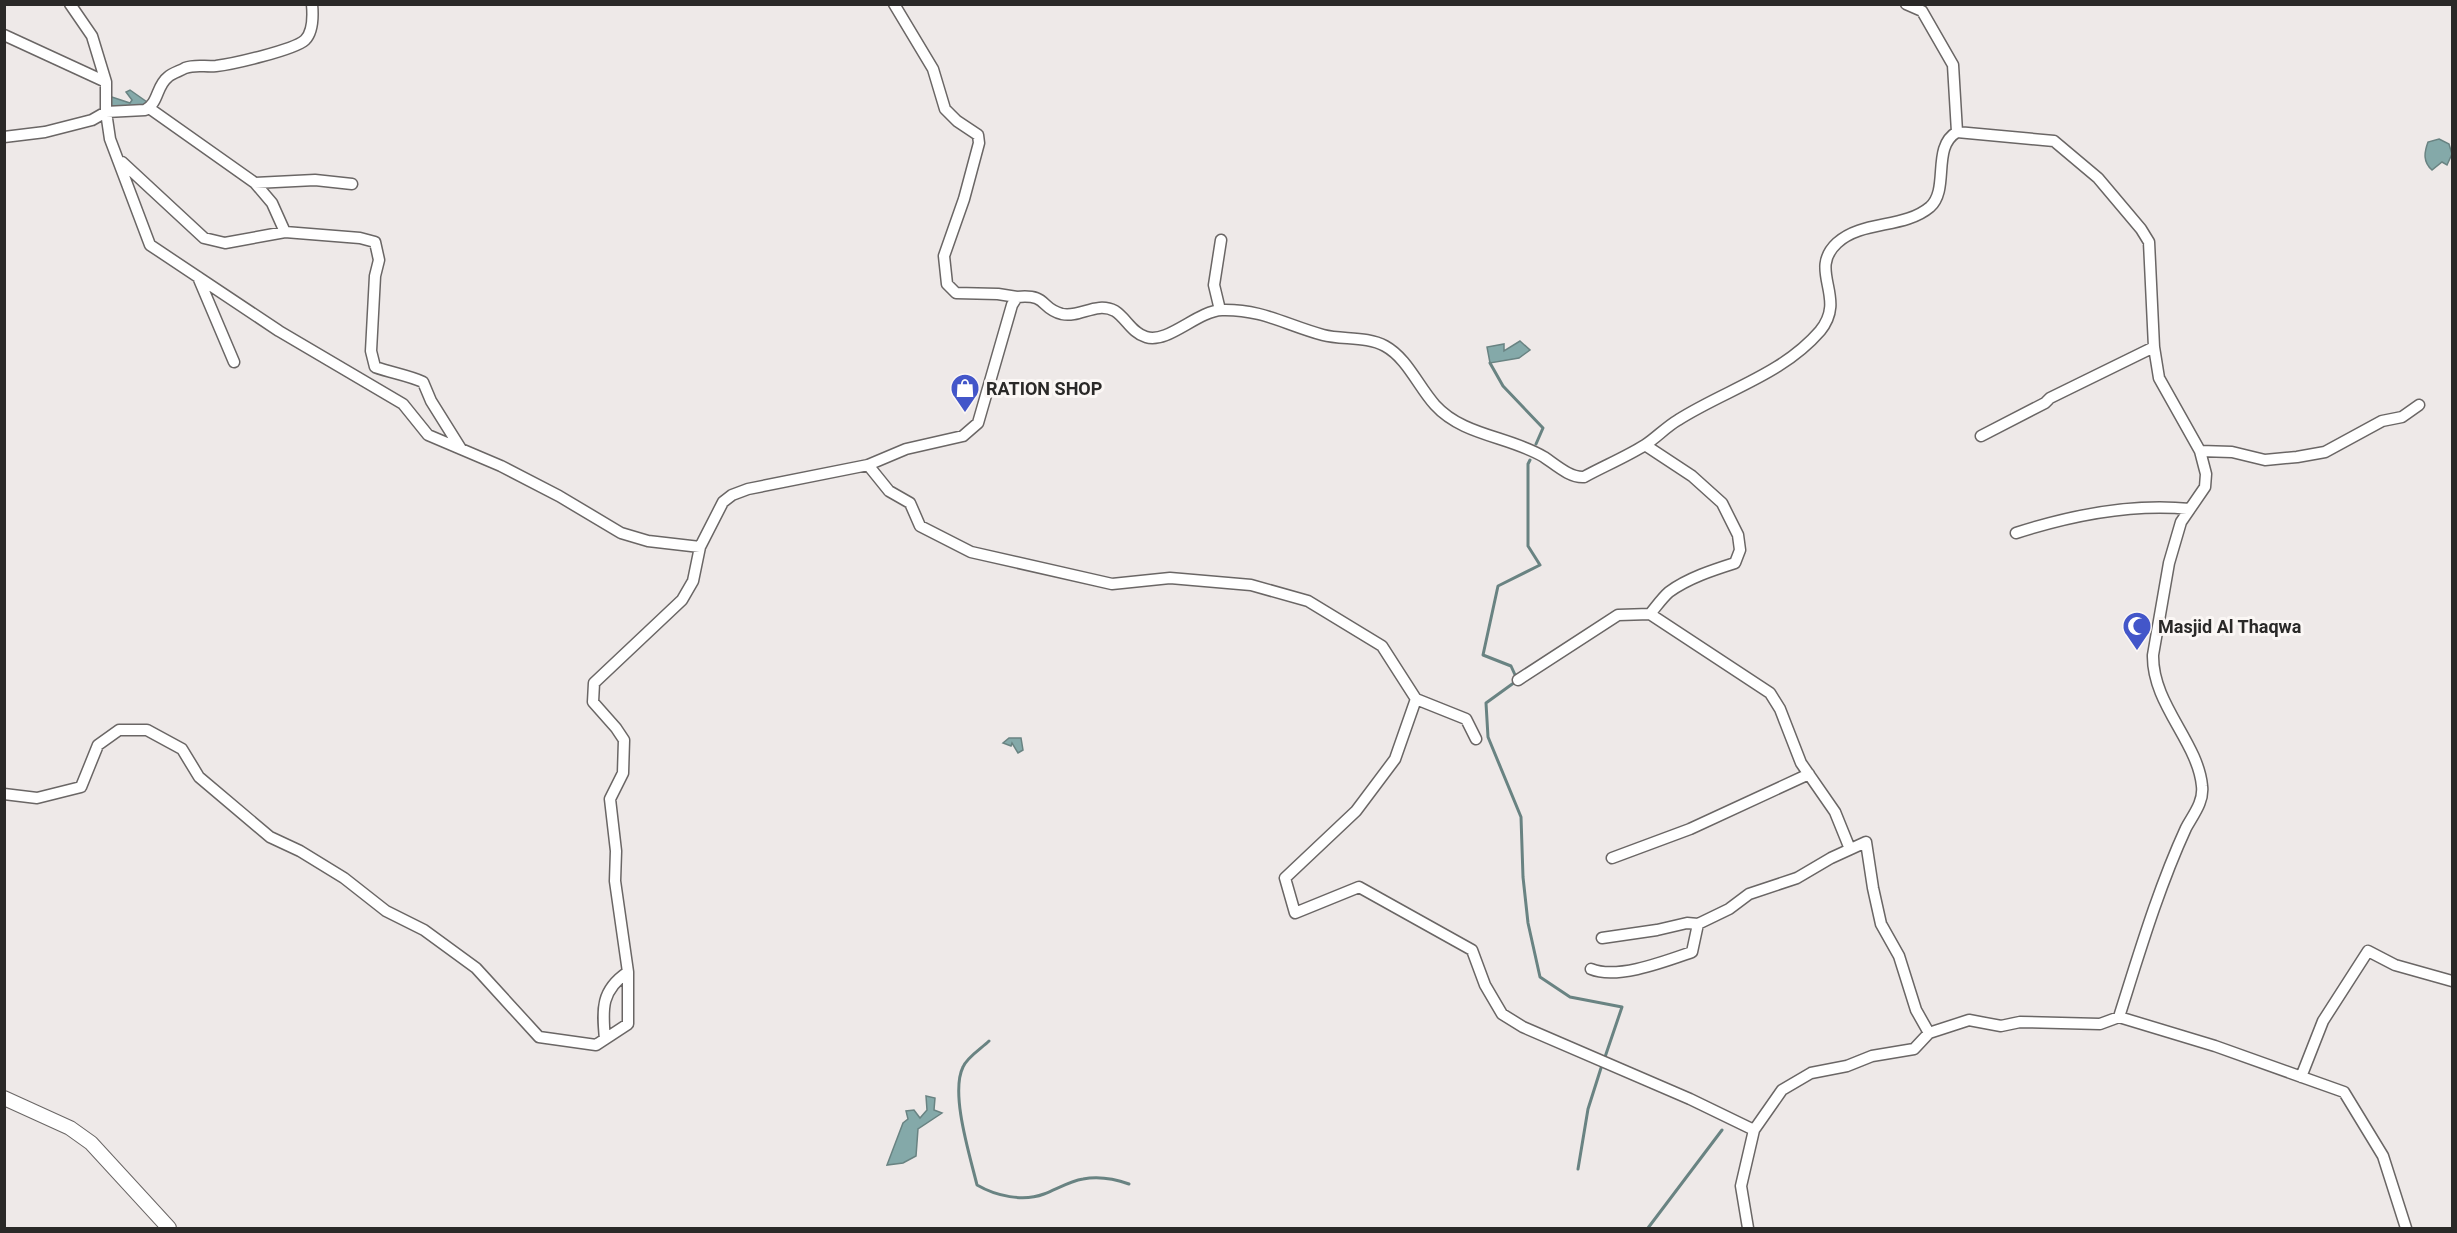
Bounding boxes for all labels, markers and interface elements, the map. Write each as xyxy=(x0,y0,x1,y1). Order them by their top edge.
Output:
shop icon: RATION SHOP xyxy=(949,372,981,414)
place label: RATION SHOP xyxy=(986,378,1102,399)
mosque icon: Masjid Al Thaqwa xyxy=(2121,610,2153,652)
place label: Masjid Al Thaqwa xyxy=(2158,616,2302,637)

